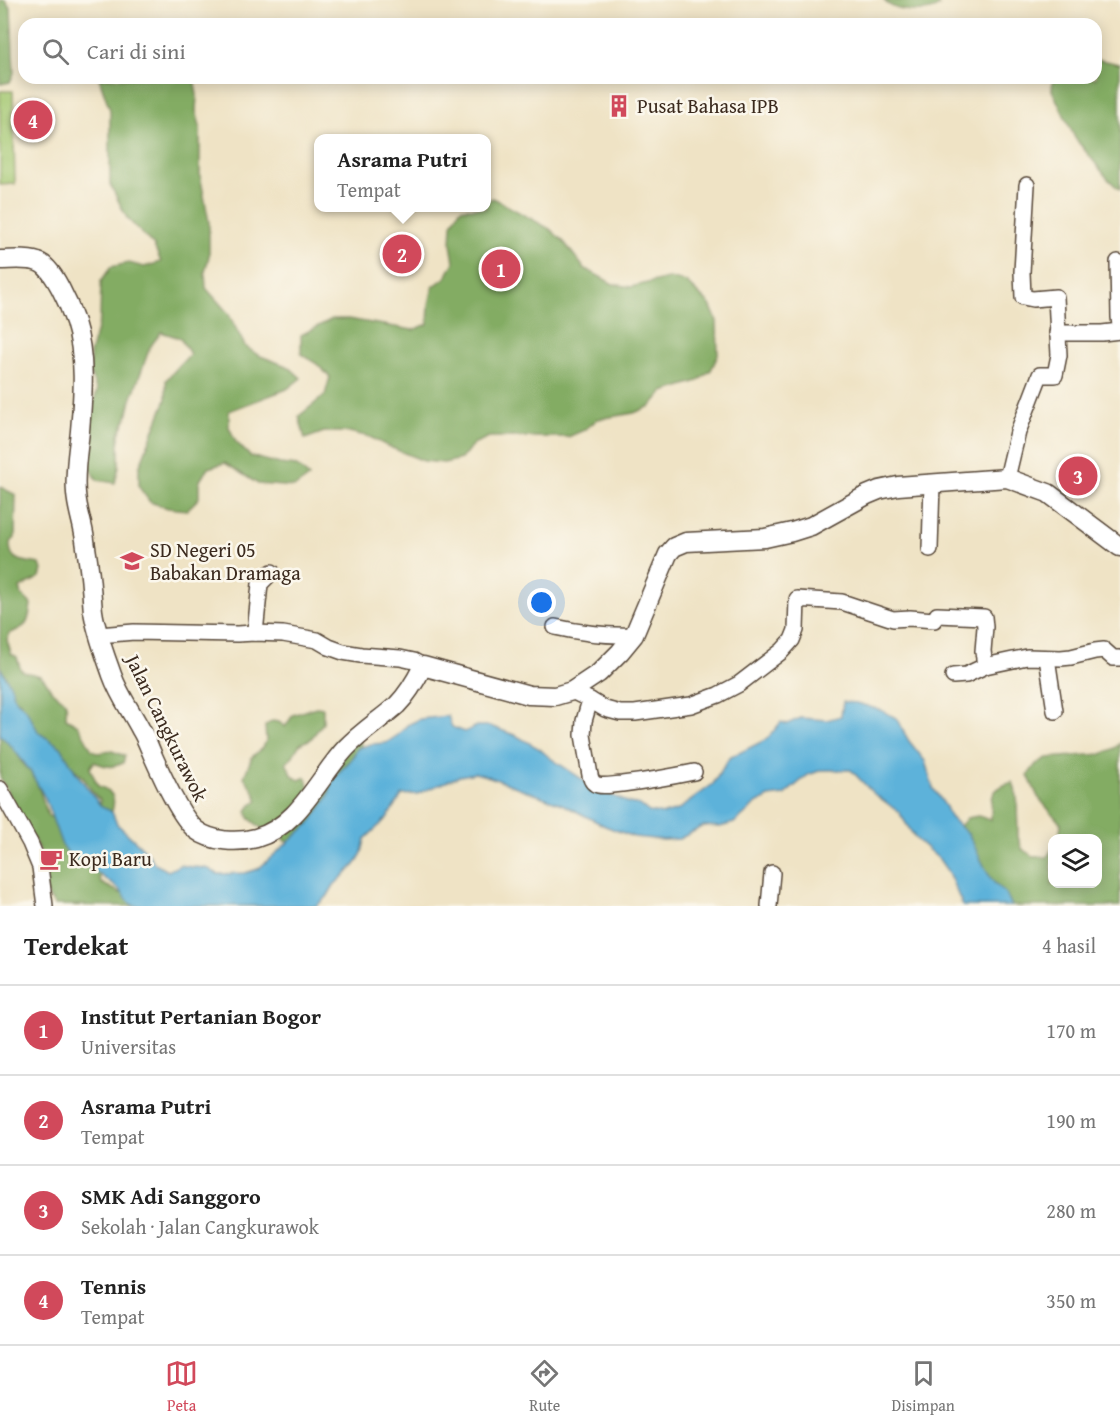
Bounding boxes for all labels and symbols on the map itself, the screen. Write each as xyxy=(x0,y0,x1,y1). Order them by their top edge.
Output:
place label: Pusat Bahasa IPB xyxy=(637,91,779,120)
building icon: Pusat Bahasa IPB xyxy=(606,93,632,119)
pin: 4 xyxy=(14,98,52,142)
pin: 2 xyxy=(382,232,422,276)
pin: 1 xyxy=(482,246,520,292)
pin: 3 xyxy=(1058,454,1098,498)
place label: SD Negeri 05 Babakan Dramaga xyxy=(150,535,301,587)
school or university icon: SD Negeri 05 Babakan Dramaga xyxy=(119,548,145,574)
your location xyxy=(527,588,556,617)
street label: Jalan Cangkurawok xyxy=(118,647,216,807)
place label: Kopi Baru xyxy=(69,844,152,873)
cafe icon: Kopi Baru xyxy=(38,846,64,872)

